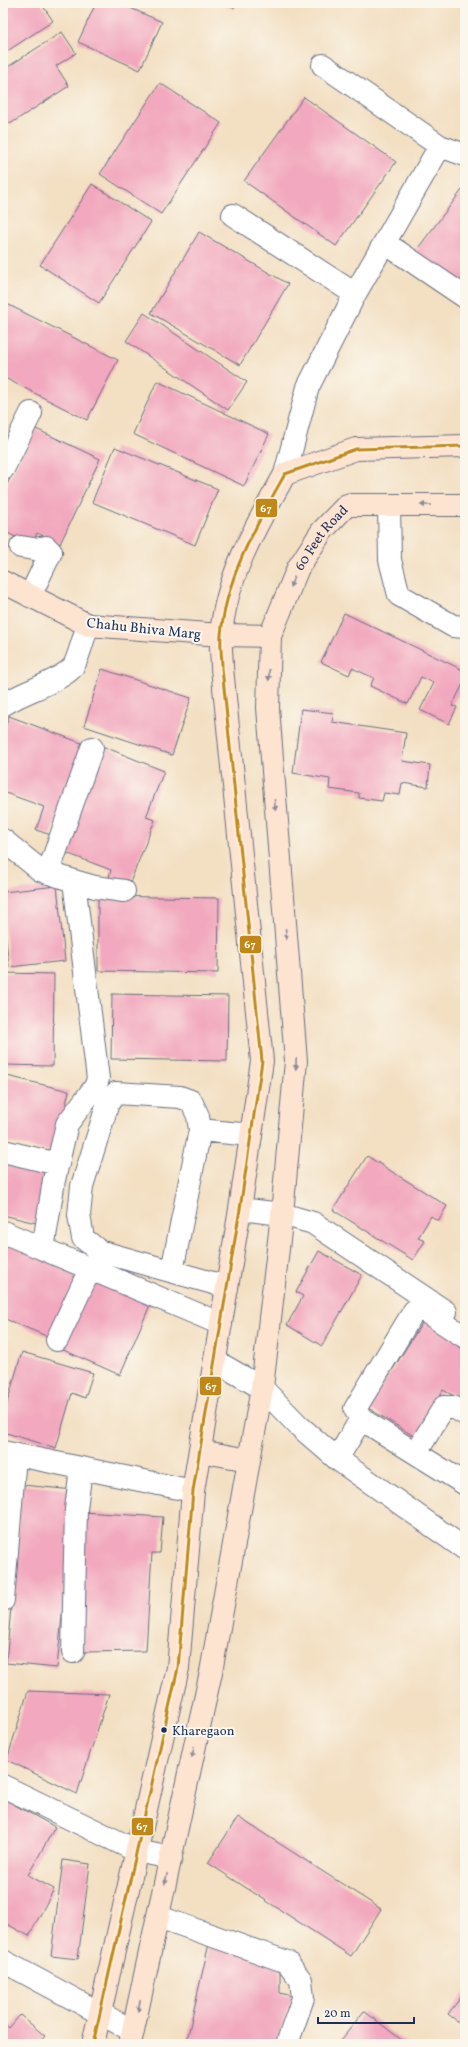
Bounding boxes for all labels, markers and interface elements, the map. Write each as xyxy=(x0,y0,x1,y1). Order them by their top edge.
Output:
line badge: 67 xyxy=(255,498,278,518)
street label: 60 Feet Road xyxy=(291,501,353,575)
text: 67 xyxy=(260,502,272,517)
one-way arrow xyxy=(419,502,432,508)
one-way arrow xyxy=(289,576,295,588)
street label: Chahu Bhiva Marg xyxy=(86,614,202,645)
one-way arrow xyxy=(266,669,272,682)
one-way arrow xyxy=(272,799,279,811)
one-way arrow xyxy=(283,928,289,940)
line badge: 67 xyxy=(239,935,262,954)
text: 67 xyxy=(244,938,256,953)
one-way arrow xyxy=(292,1058,299,1070)
line badge: 67 xyxy=(199,1376,222,1396)
text: 67 xyxy=(205,1380,217,1395)
place label: Kharegaon xyxy=(172,1723,235,1741)
marker: Kharegaon xyxy=(159,1725,169,1735)
one-way arrow xyxy=(190,1745,196,1758)
line badge: 67 xyxy=(131,1817,154,1836)
text: 67 xyxy=(136,1820,148,1835)
one-way arrow xyxy=(163,1873,169,1885)
scale bar xyxy=(318,1999,414,2025)
one-way arrow xyxy=(135,2000,141,2012)
text: 20 m xyxy=(324,2006,351,2022)

